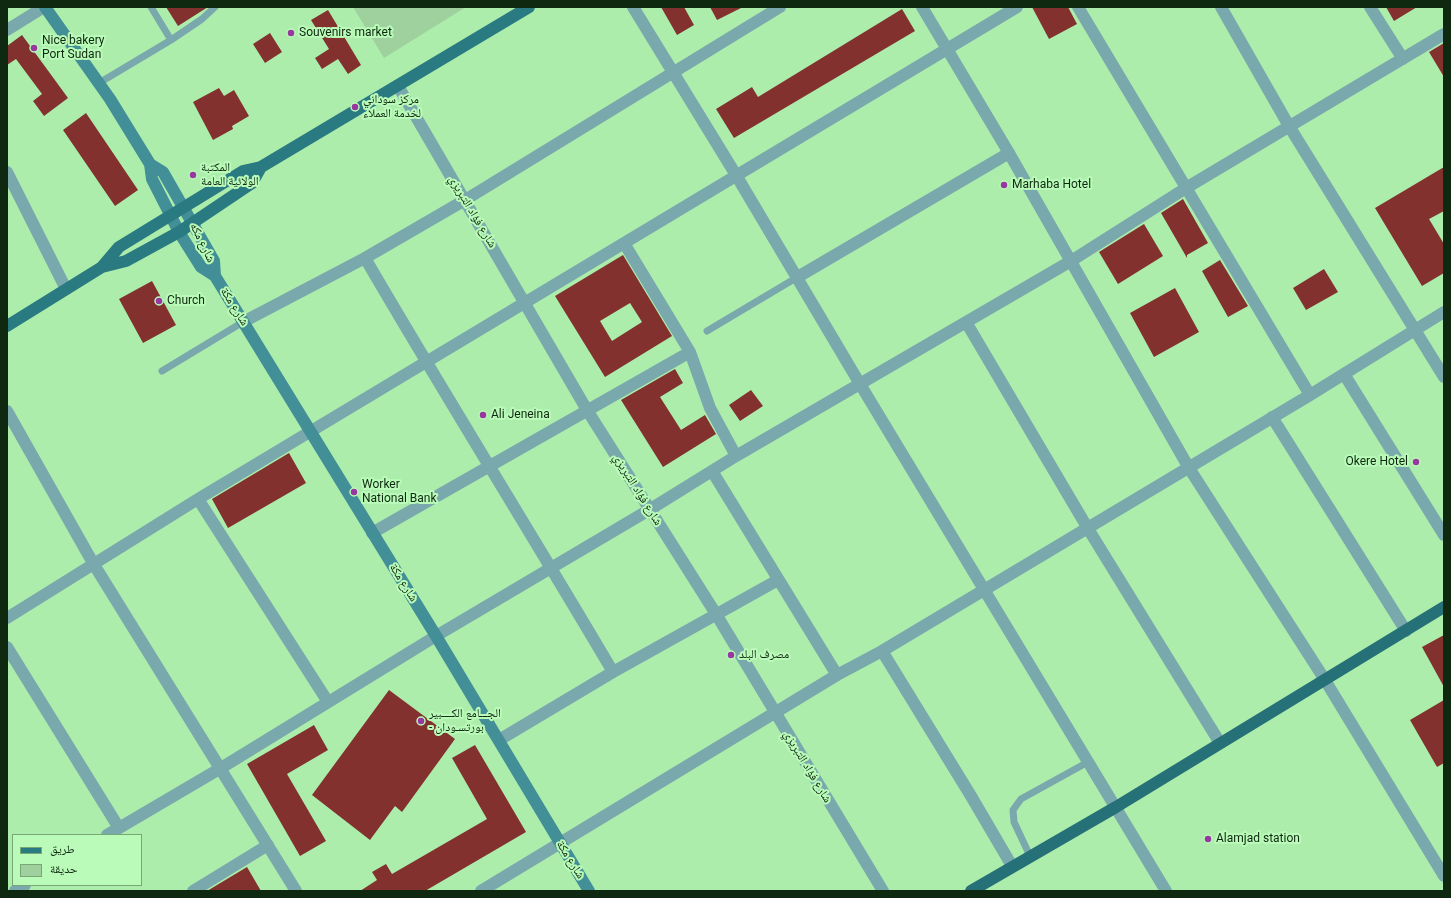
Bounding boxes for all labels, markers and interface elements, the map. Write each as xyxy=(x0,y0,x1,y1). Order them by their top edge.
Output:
place label: Souvenirs market xyxy=(299,26,392,40)
marker: Souvenirs market xyxy=(286,28,296,38)
place label: Nice bakery Port Sudan xyxy=(42,34,105,62)
marker: Nice bakery Port Sudan xyxy=(29,43,39,53)
place label: مركز سوداني لخدمة العملاء xyxy=(363,93,421,121)
marker: مركز سوداني لخدمة العملاء xyxy=(350,102,360,112)
place label: المكتبة الولائية العامة xyxy=(201,161,259,189)
marker: المكتبة الولائية العامة xyxy=(188,170,198,180)
street label: شارع فؤاد التبريزي xyxy=(445,173,499,251)
place label: Marhaba Hotel xyxy=(1012,178,1091,192)
marker: Marhaba Hotel xyxy=(999,180,1009,190)
street label: شارع مكه xyxy=(186,221,218,265)
street label: شارع مكة xyxy=(217,285,251,329)
place label: Church xyxy=(167,294,205,308)
marker: Church xyxy=(154,296,164,306)
place label: Ali Jeneina xyxy=(491,408,550,422)
marker: Ali Jeneina xyxy=(478,410,488,420)
street label: شارع فؤاد التبريزي xyxy=(609,452,665,528)
place label: Okere Hotel xyxy=(1346,455,1408,469)
marker: Okere Hotel xyxy=(1411,457,1421,467)
place label: Worker National Bank xyxy=(362,478,437,506)
marker: Worker National Bank xyxy=(349,487,359,497)
street label: شارع مكة xyxy=(386,561,420,605)
place label: مصرف البلد xyxy=(739,648,789,662)
marker: مصرف البلد xyxy=(726,650,736,660)
place label: الجـــامع الكــــبير - بورتسـودان xyxy=(429,707,501,735)
marker: الجـــامع الكــــبير - بورتسـودان xyxy=(416,716,426,726)
street label: شارع فؤاد التبريزي xyxy=(780,728,834,806)
place label: Alamjad station xyxy=(1216,832,1300,846)
legend xyxy=(12,834,142,886)
marker: Alamjad station xyxy=(1203,834,1213,844)
street label: شارع مكة xyxy=(553,838,587,882)
text: طريق xyxy=(50,842,75,856)
text: حديقة xyxy=(50,862,78,876)

